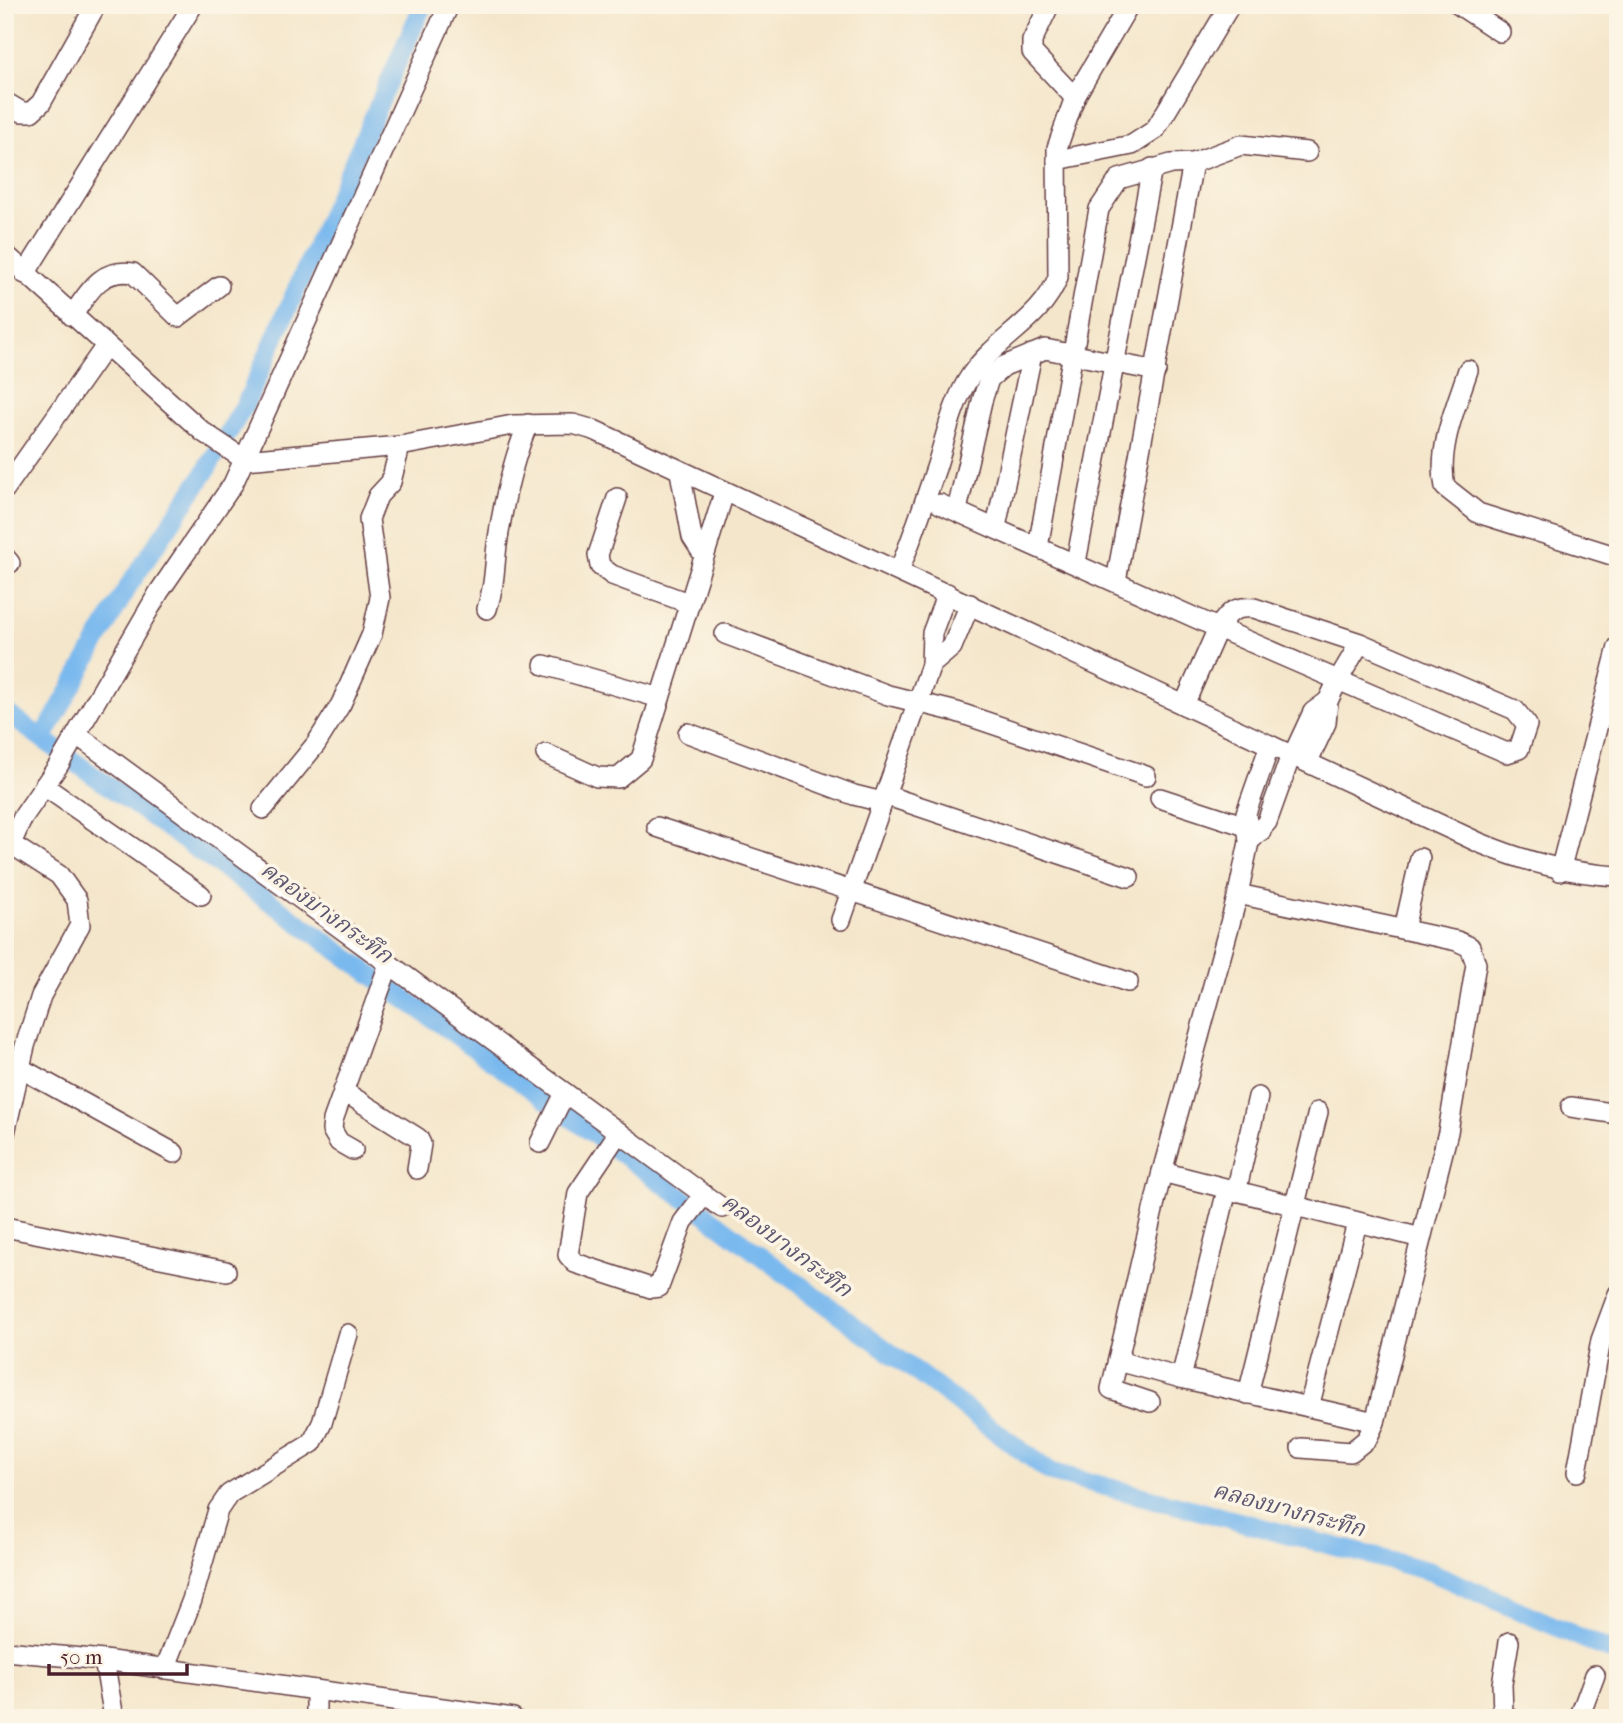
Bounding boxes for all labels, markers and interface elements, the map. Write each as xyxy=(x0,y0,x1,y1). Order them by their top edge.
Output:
water label: คลองบางกระทึก xyxy=(256,856,398,970)
water label: คลองบางกระทึก xyxy=(716,1188,858,1304)
water label: คลองบางกระทึก xyxy=(1210,1476,1369,1543)
scale bar xyxy=(49,1632,187,1676)
text: 50 m xyxy=(60,1645,103,1669)

